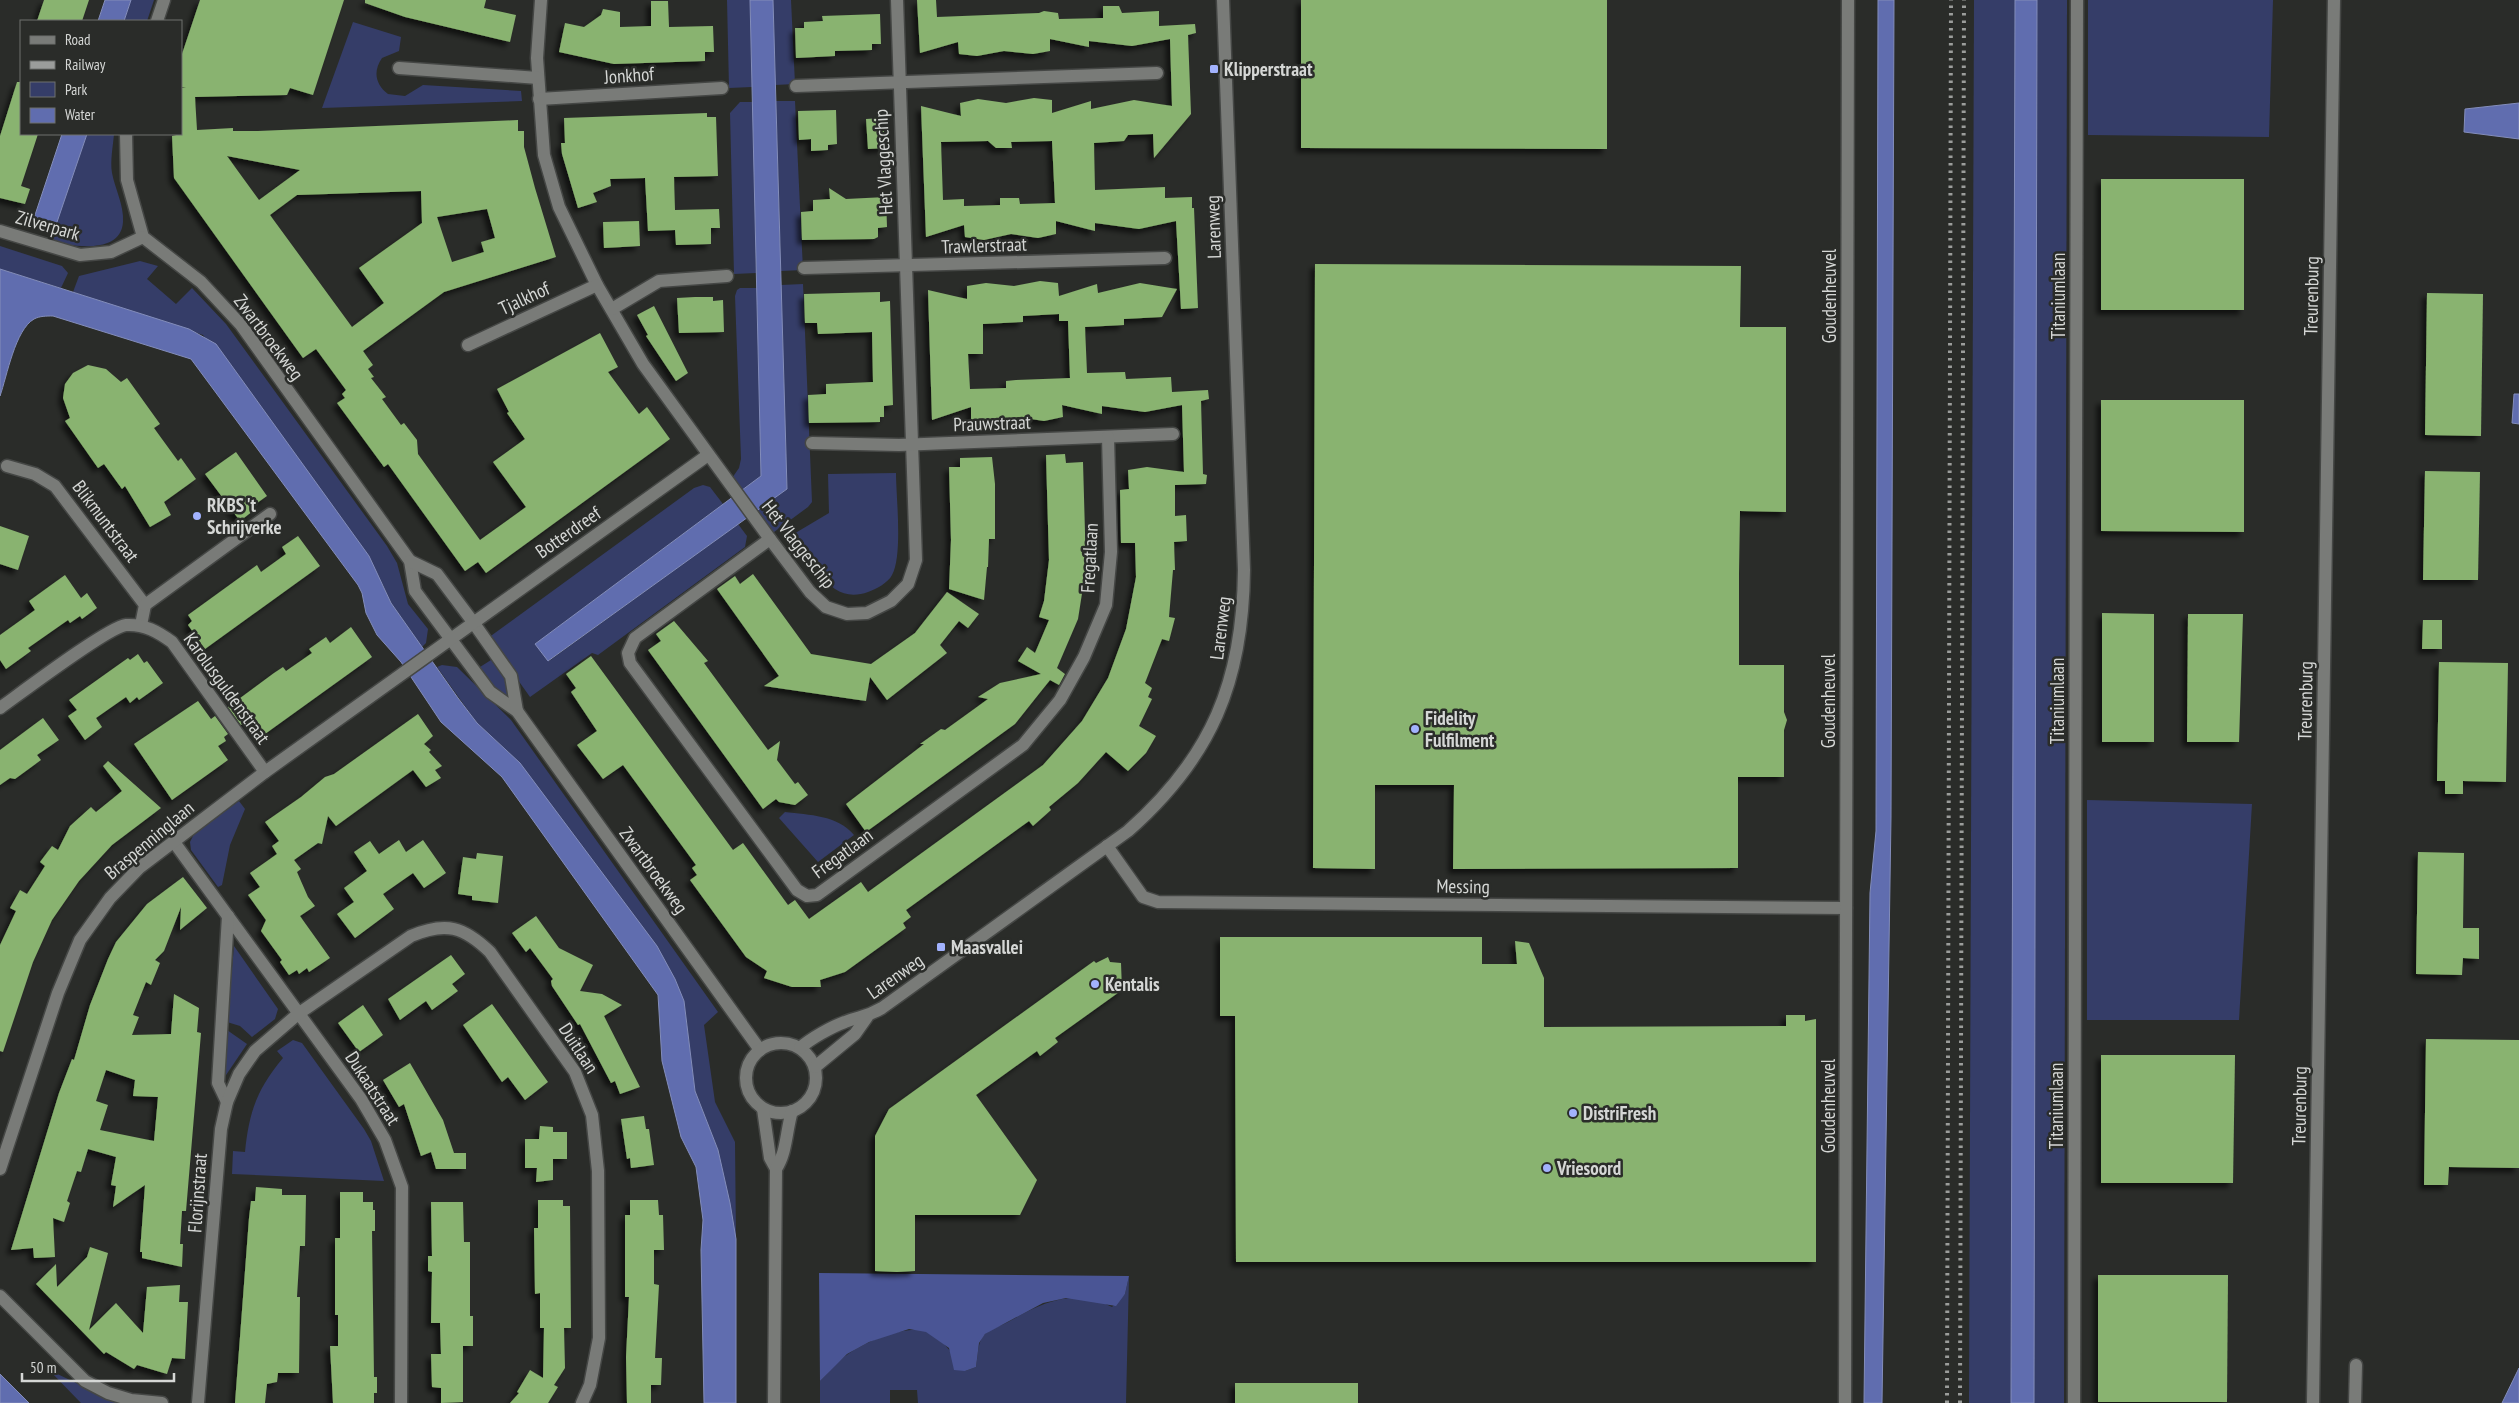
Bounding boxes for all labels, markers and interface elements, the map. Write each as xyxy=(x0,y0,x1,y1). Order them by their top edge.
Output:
legend xyxy=(20,20,182,135)
text: Road xyxy=(65,30,91,49)
text: Railway xyxy=(65,55,106,74)
place label: Klipperstraat xyxy=(1224,57,1313,81)
street label: Jonkhof xyxy=(602,61,656,89)
marker: Klipperstraat xyxy=(1208,63,1220,75)
text: Park xyxy=(65,80,87,99)
text: Water xyxy=(65,105,96,124)
street label: Het Vlaggeschip xyxy=(868,109,898,215)
street label: Larenweg xyxy=(1200,195,1226,259)
street label: Zilverpark xyxy=(13,204,84,246)
street label: Trawlerstraat xyxy=(941,231,1028,258)
street label: Goudenheuvel xyxy=(1817,248,1841,343)
street label: Titaniumlaan xyxy=(2046,253,2070,339)
street label: Treurenburg xyxy=(2298,256,2324,336)
street label: Tjalkhof xyxy=(495,275,554,320)
street label: Zwartbroekweg xyxy=(229,289,309,385)
street label: Prauwstraat xyxy=(953,410,1032,436)
street label: Blikmuntstraat xyxy=(67,475,145,567)
place label: RKBS 't Schrijverke xyxy=(207,493,282,539)
street label: Het Vlaggeschip xyxy=(757,495,841,593)
street label: Botterdreef xyxy=(531,500,606,563)
marker: RKBS 't Schrijverke xyxy=(191,510,203,522)
street label: Fregatlaan xyxy=(1075,523,1103,593)
street label: Larenweg xyxy=(1204,595,1236,661)
street label: Karolusguldenstraat xyxy=(179,628,276,749)
street label: Goudenheuvel xyxy=(1816,653,1840,748)
street label: Titaniumlaan xyxy=(2045,658,2069,744)
street label: Treurenburg xyxy=(2292,661,2318,741)
place label: Fidelity Fulfilment xyxy=(1425,706,1495,752)
marker: Fidelity Fulfilment xyxy=(1409,723,1421,735)
street label: Braspenninglaan xyxy=(99,796,199,884)
street label: Zwartbroekweg xyxy=(614,822,694,918)
street label: Fregatlaan xyxy=(807,823,877,883)
street label: Messing xyxy=(1436,874,1490,898)
place label: Maasvallei xyxy=(951,935,1023,959)
marker: Maasvallei xyxy=(935,941,947,953)
street label: Larenweg xyxy=(862,948,928,1004)
place label: Kentalis xyxy=(1105,972,1160,996)
marker: Kentalis xyxy=(1089,978,1101,990)
street label: Duitlaan xyxy=(554,1018,604,1078)
street label: Dukaatstraat xyxy=(340,1047,406,1130)
street label: Goudenheuvel xyxy=(1816,1058,1840,1153)
street label: Titaniumlaan xyxy=(2044,1063,2068,1149)
street label: Treurenburg xyxy=(2286,1066,2312,1146)
place label: DistriFresh xyxy=(1583,1101,1656,1125)
marker: DistriFresh xyxy=(1567,1107,1579,1119)
street label: Florijnstraat xyxy=(182,1152,212,1233)
place label: Vriesoord xyxy=(1556,1156,1621,1180)
marker: Vriesoord xyxy=(1541,1162,1553,1174)
scale bar xyxy=(22,1350,175,1382)
text: 50 m xyxy=(30,1358,56,1377)

